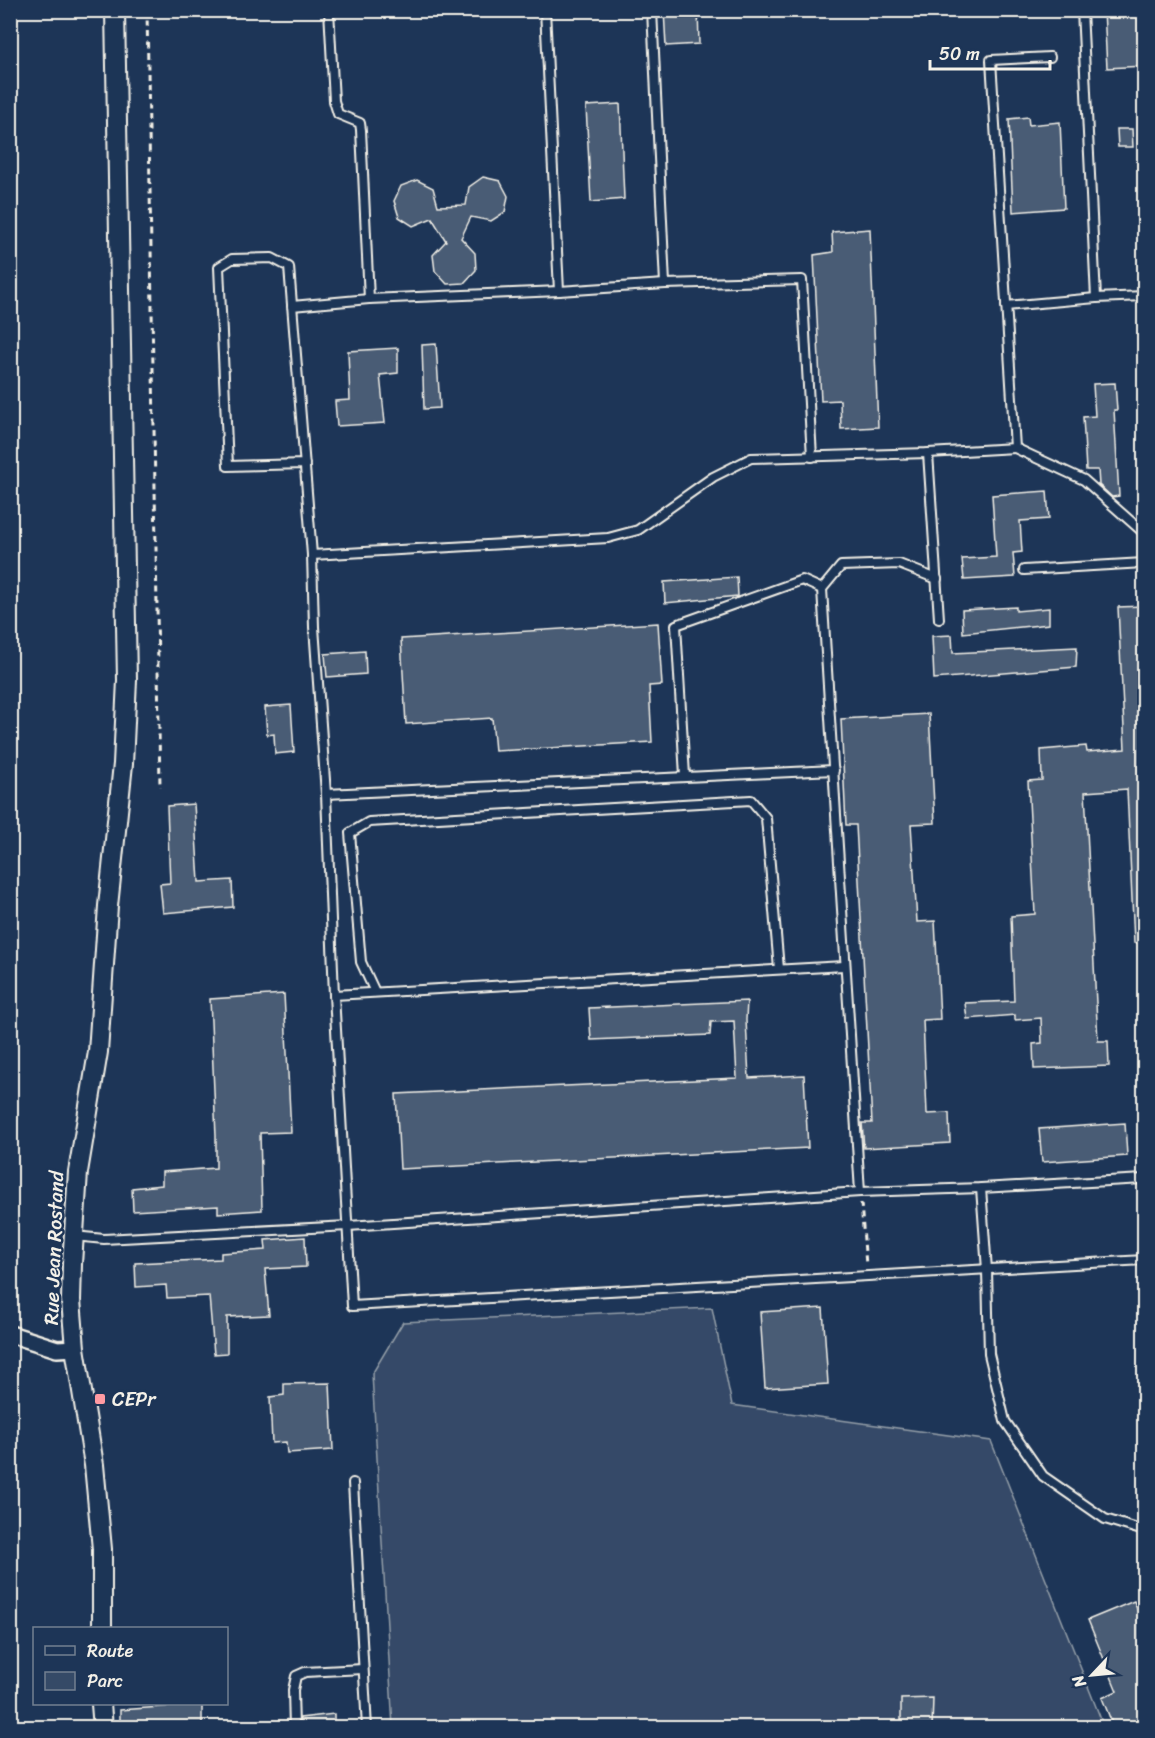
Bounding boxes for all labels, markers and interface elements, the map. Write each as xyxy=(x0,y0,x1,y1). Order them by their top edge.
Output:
scale bar xyxy=(930,33,1050,71)
text: 50 m xyxy=(939,38,980,70)
street label: Rue Jean Rostand xyxy=(34,1169,74,1326)
place label: CEPr xyxy=(112,1382,157,1417)
marker: CEPr xyxy=(93,1392,107,1406)
legend xyxy=(33,1627,228,1705)
text: Route xyxy=(87,1635,134,1667)
north arrow xyxy=(1062,1645,1122,1705)
text: Parc xyxy=(87,1665,123,1697)
text: N xyxy=(1063,1669,1095,1694)

